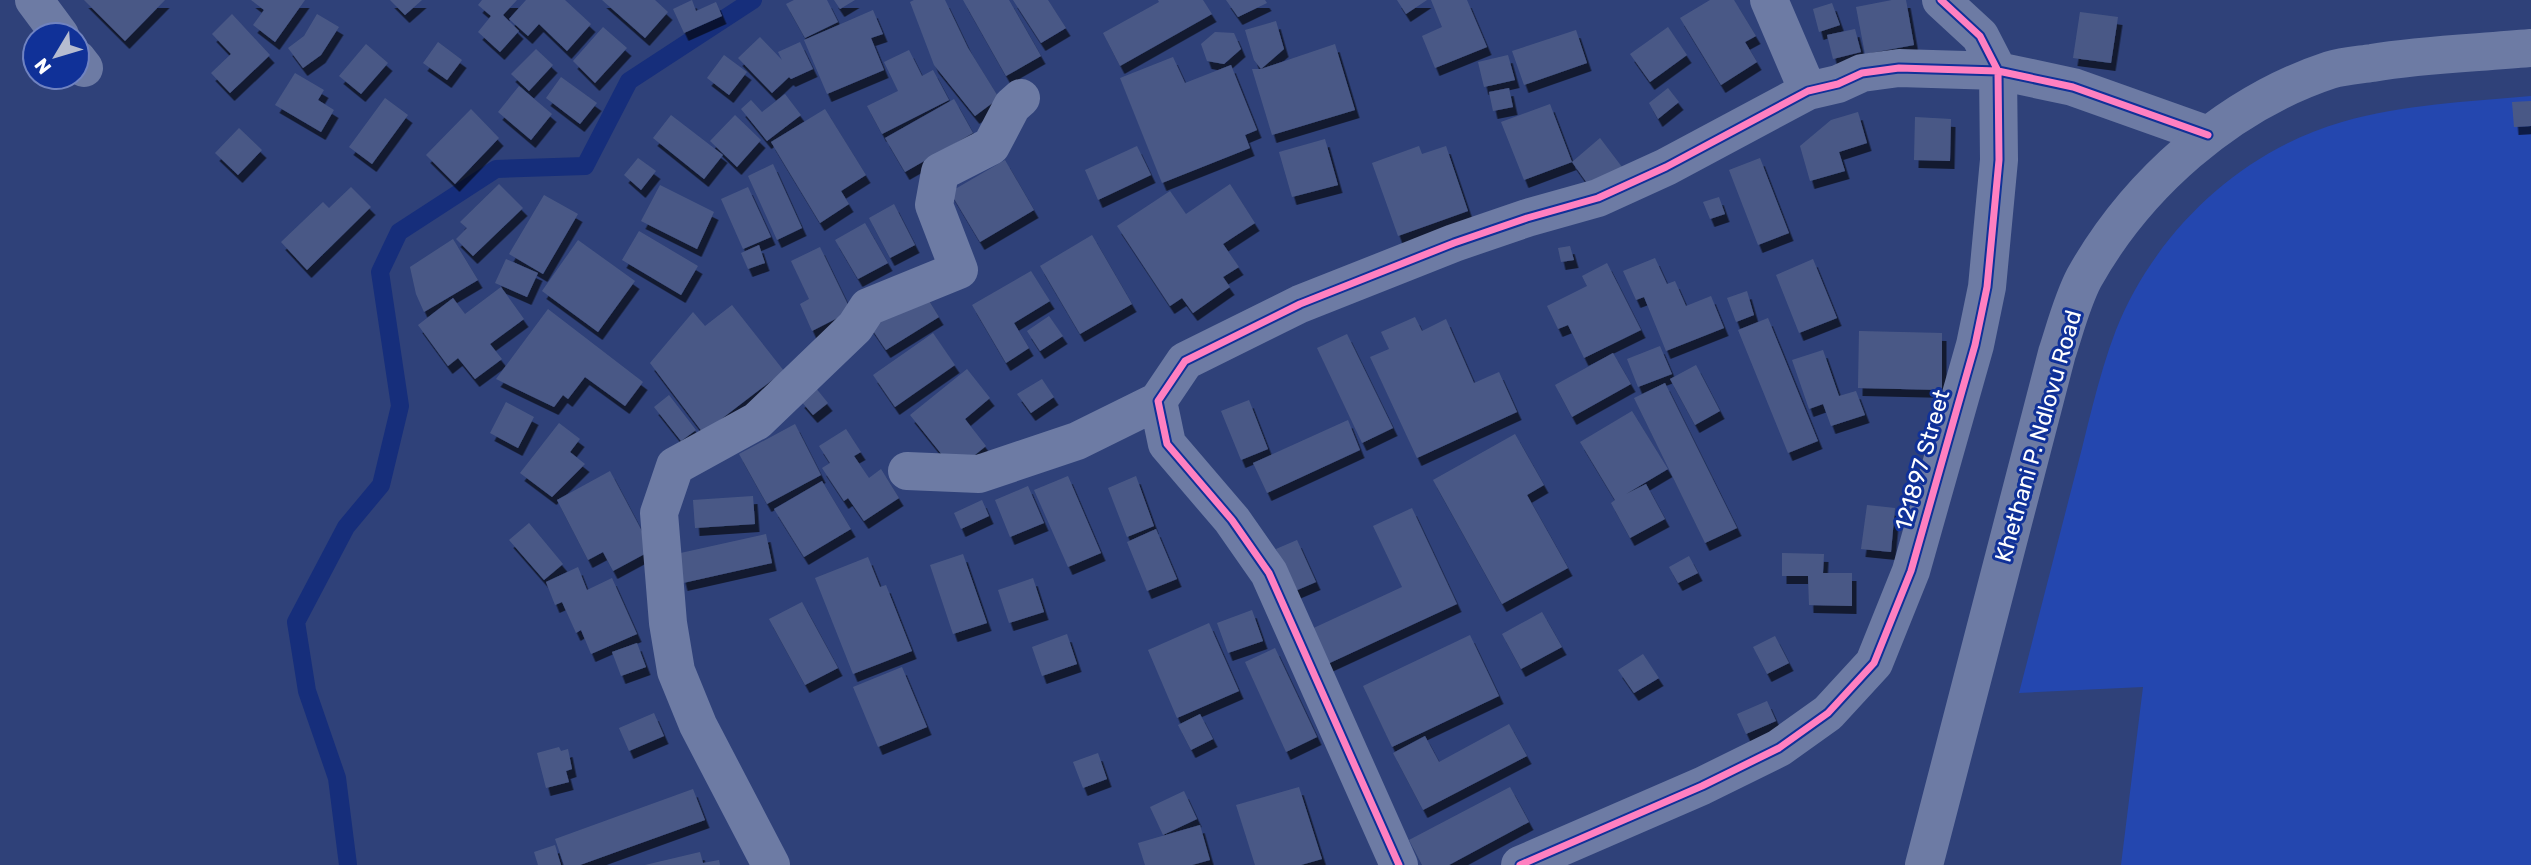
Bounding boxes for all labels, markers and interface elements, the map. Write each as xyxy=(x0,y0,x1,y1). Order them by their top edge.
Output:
north arrow xyxy=(21,21,91,91)
text: N xyxy=(30,54,56,79)
street label: Khethani P. Ndlovu Road xyxy=(1989,307,2087,565)
street label: 121897 Street xyxy=(1889,386,1955,534)

